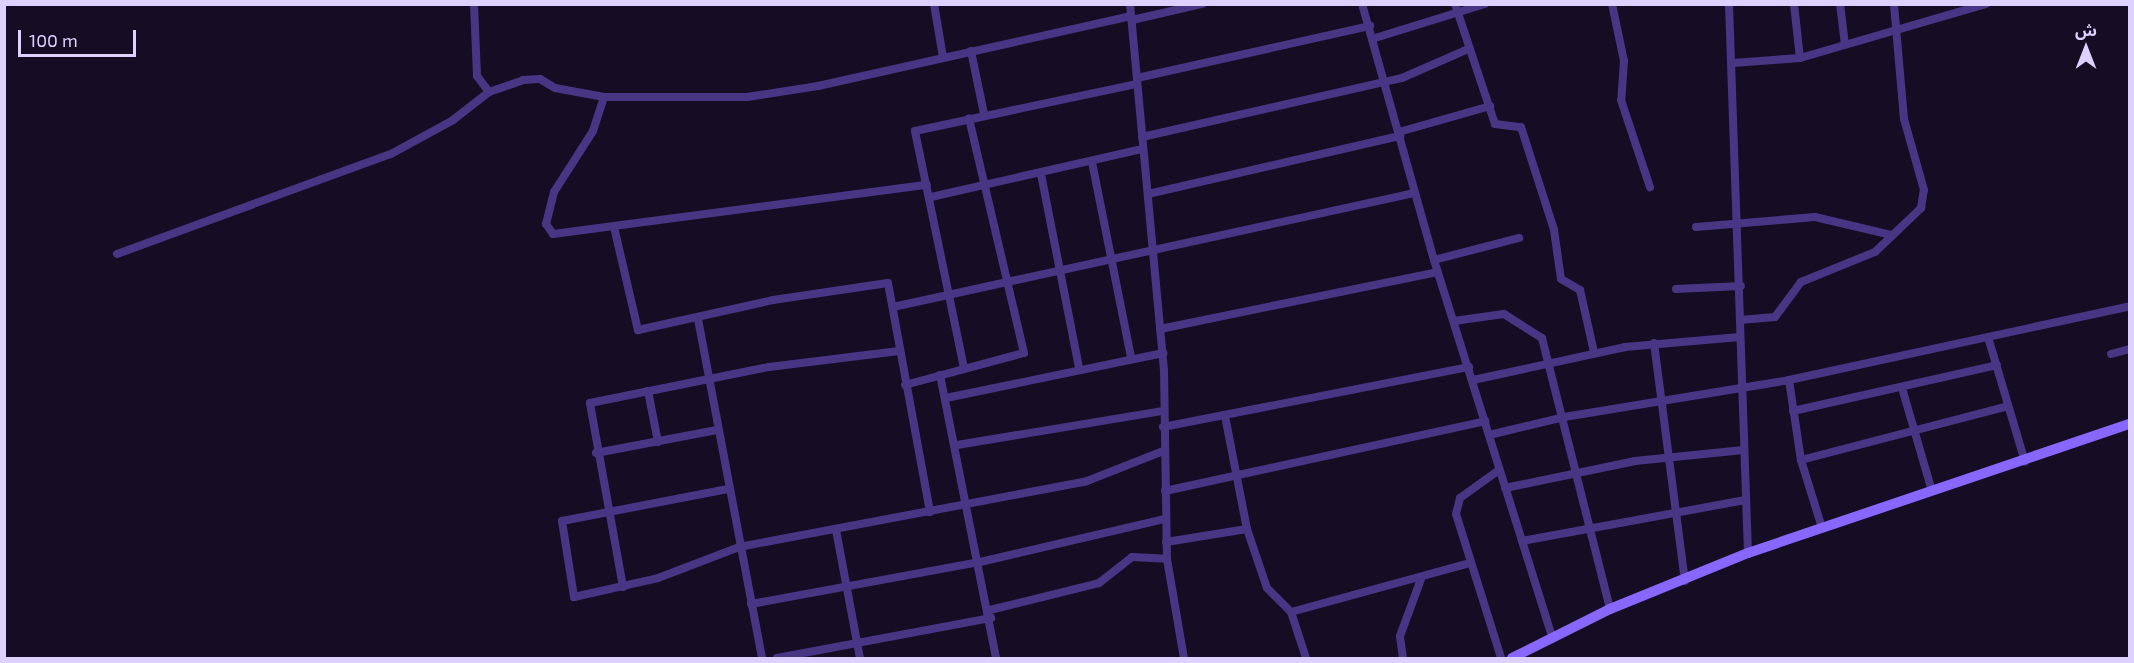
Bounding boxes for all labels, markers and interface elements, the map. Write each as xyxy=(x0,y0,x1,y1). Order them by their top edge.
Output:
scale bar xyxy=(21,18,140,56)
north arrow xyxy=(2056,18,2116,78)
text: ش xyxy=(2075,20,2097,39)
text: 100 m xyxy=(29,29,78,51)

